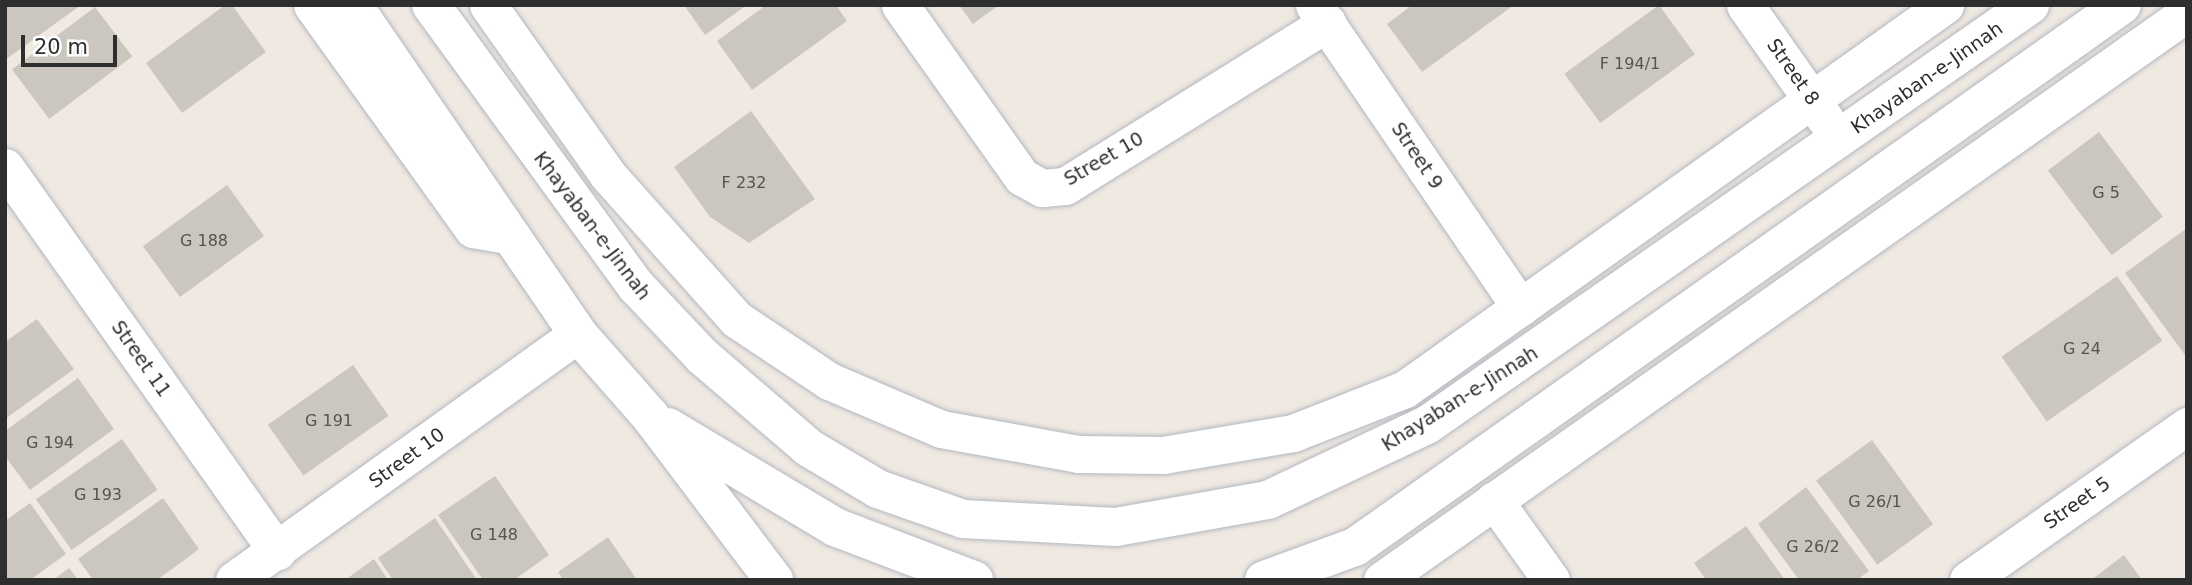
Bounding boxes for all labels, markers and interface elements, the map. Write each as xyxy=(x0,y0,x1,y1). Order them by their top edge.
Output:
street label: Khayaban-e-Jinnah xyxy=(1847,17,2007,139)
scale bar xyxy=(24,21,121,65)
street label: Street 8 xyxy=(1762,34,1824,110)
text: 20 m xyxy=(34,35,88,59)
house number: F 194/1 xyxy=(1600,54,1660,74)
street label: Street 9 xyxy=(1386,118,1448,194)
street label: Street 10 xyxy=(1060,127,1148,191)
street label: Khayaban-e-Jinnah xyxy=(529,147,655,305)
house number: F 232 xyxy=(722,173,766,193)
house number: G 5 xyxy=(2092,183,2120,203)
house number: G 188 xyxy=(180,231,228,251)
street label: Street 11 xyxy=(106,316,176,402)
house number: G 24 xyxy=(2063,339,2101,359)
street label: Khayaban-e-Jinnah xyxy=(1378,342,1542,456)
house number: G 191 xyxy=(305,411,353,431)
street label: Street 10 xyxy=(365,423,449,493)
house number: G 194 xyxy=(26,433,74,453)
street label: Street 5 xyxy=(2039,472,2115,534)
house number: G 193 xyxy=(74,485,122,505)
house number: G 26/1 xyxy=(1848,492,1902,512)
house number: G 148 xyxy=(470,525,518,545)
house number: G 26/2 xyxy=(1786,537,1840,557)

